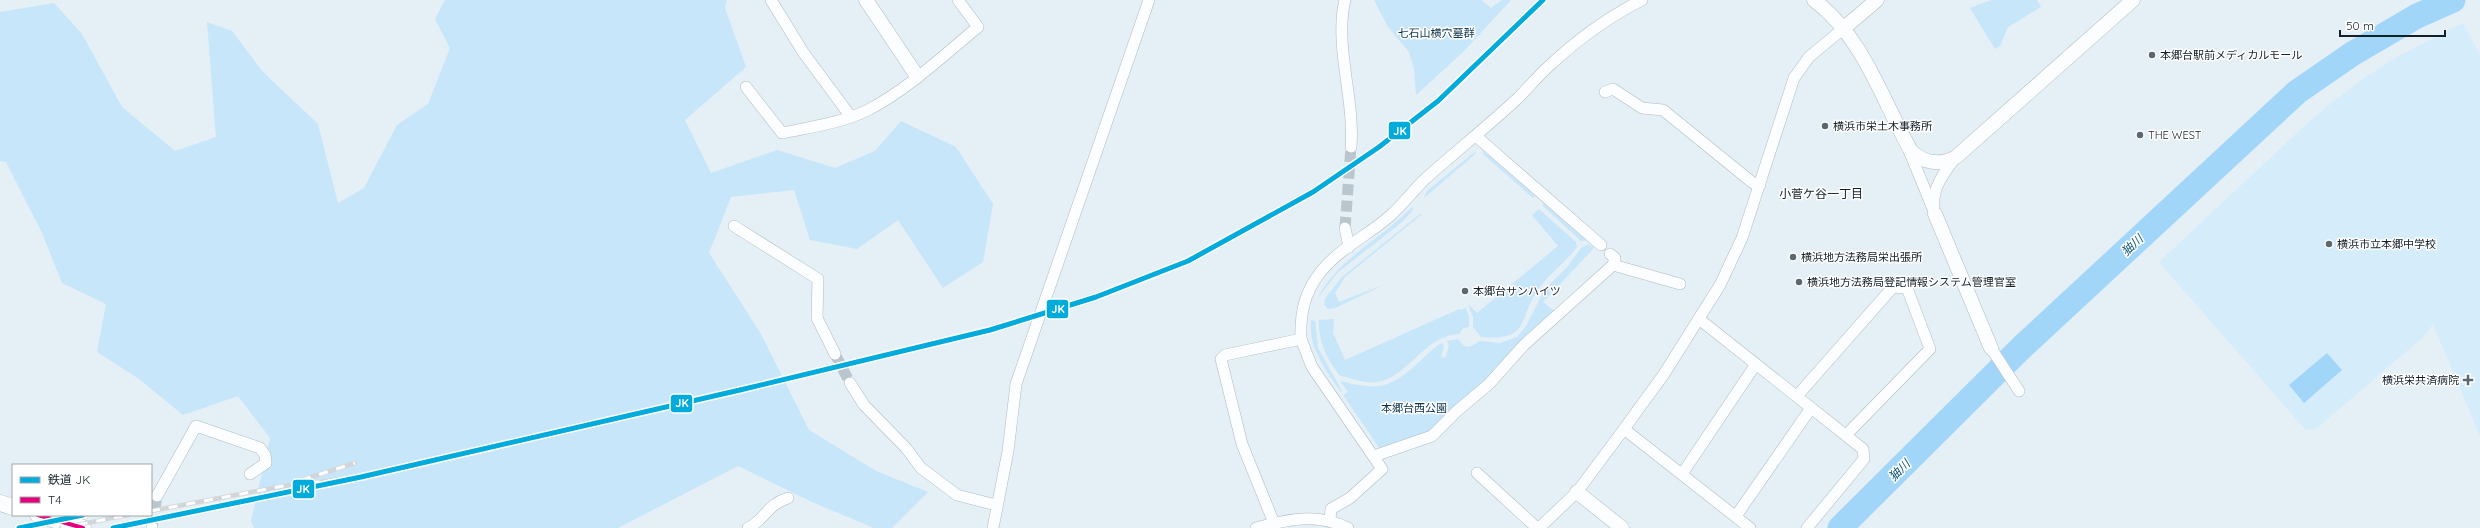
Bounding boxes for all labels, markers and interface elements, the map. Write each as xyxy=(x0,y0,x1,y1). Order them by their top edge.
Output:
scale bar xyxy=(2340,12,2445,38)
text: 50 m xyxy=(2346,18,2374,33)
park label: 七石山横穴墓群 xyxy=(1398,26,1475,40)
place label: 本郷台駅前メディカルモール xyxy=(2160,48,2302,62)
marker: 本郷台駅前メディカルモール xyxy=(2147,50,2157,60)
place label: 横浜市栄土木事務所 xyxy=(1833,119,1933,133)
line badge: JK xyxy=(1388,121,1411,140)
marker: 横浜市栄土木事務所 xyxy=(1820,121,1830,131)
text: JK xyxy=(1393,124,1407,138)
place label: THE WEST xyxy=(2148,128,2202,142)
marker: THE WEST xyxy=(2135,130,2145,140)
district label: 小菅ケ谷一丁目 xyxy=(1779,186,1863,201)
water label: 㹨川 xyxy=(2118,230,2147,259)
place label: 横浜市立本郷中学校 xyxy=(2337,237,2436,251)
marker: 横浜市立本郷中学校 xyxy=(2324,239,2334,249)
place label: 横浜地方法務局栄出張所 xyxy=(1801,250,1923,264)
marker: 横浜地方法務局栄出張所 xyxy=(1788,252,1798,262)
place label: 横浜地方法務局登記情報システム管理官室 xyxy=(1807,275,2016,289)
marker: 横浜地方法務局登記情報システム管理官室 xyxy=(1794,277,1804,287)
place label: 本郷台サンハイツ xyxy=(1473,284,1561,298)
marker: 本郷台サンハイツ xyxy=(1460,286,1470,296)
line badge: JK xyxy=(1046,299,1069,319)
text: JK xyxy=(1051,302,1065,316)
place label: 横浜栄共済病院 xyxy=(2382,373,2459,387)
marker: 横浜栄共済病院 xyxy=(2462,374,2474,386)
line badge: JK xyxy=(670,394,693,413)
text: JK xyxy=(675,396,689,410)
park label: 本郷台西公園 xyxy=(1381,401,1447,415)
water label: 㹨川 xyxy=(1885,455,1914,484)
legend xyxy=(12,464,152,516)
text: 鉄道 JK xyxy=(48,472,90,487)
line badge: JK xyxy=(292,479,315,499)
text: JK xyxy=(296,482,310,496)
text: T4 xyxy=(48,492,62,507)

